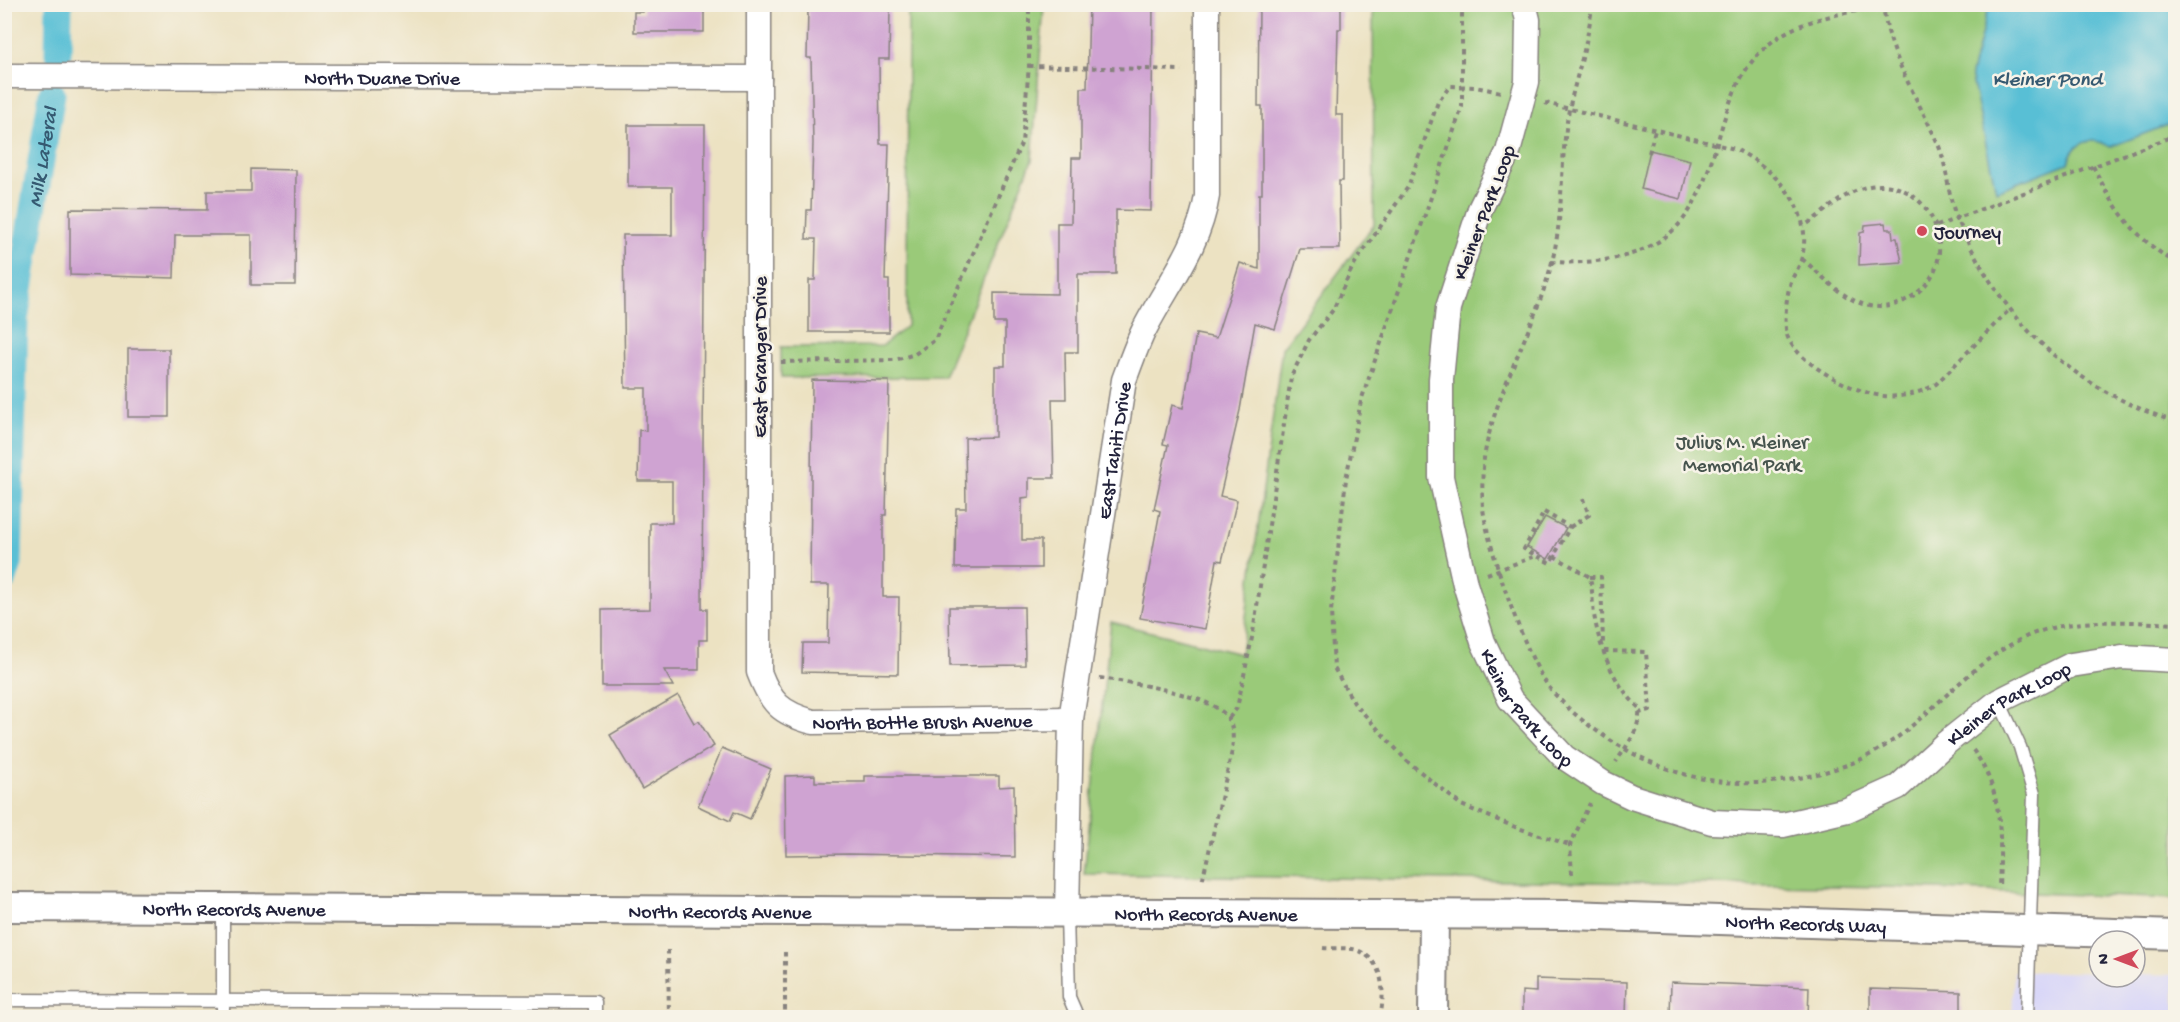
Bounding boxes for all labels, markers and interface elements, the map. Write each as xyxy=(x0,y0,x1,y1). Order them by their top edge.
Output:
street label: North Duane Drive xyxy=(304,69,461,92)
water label: Kleiner Pond xyxy=(1992,69,2104,94)
water label: Milk Lateral xyxy=(25,105,66,209)
street label: Kleiner Park Loop xyxy=(1450,142,1523,284)
place label: Journey xyxy=(1934,223,2001,246)
marker: Journey xyxy=(1915,224,1929,238)
street label: East Granger Drive xyxy=(751,276,774,438)
street label: East Tahiti Drive xyxy=(1094,380,1139,521)
park label: Julius M. Kleiner Memorial Park xyxy=(1676,433,1810,479)
street label: Kleiner Park Loop xyxy=(1473,646,1576,774)
street label: Kleiner Park Loop xyxy=(1944,659,2076,753)
street label: North Bottle Brush Avenue xyxy=(812,711,1033,737)
street label: North Records Avenue xyxy=(142,900,326,924)
street label: North Records Avenue xyxy=(628,902,812,926)
street label: North Records Avenue xyxy=(1114,905,1298,929)
street label: North Records Way xyxy=(1725,912,1887,940)
north arrow xyxy=(2087,929,2147,989)
text: N xyxy=(2096,953,2115,964)

